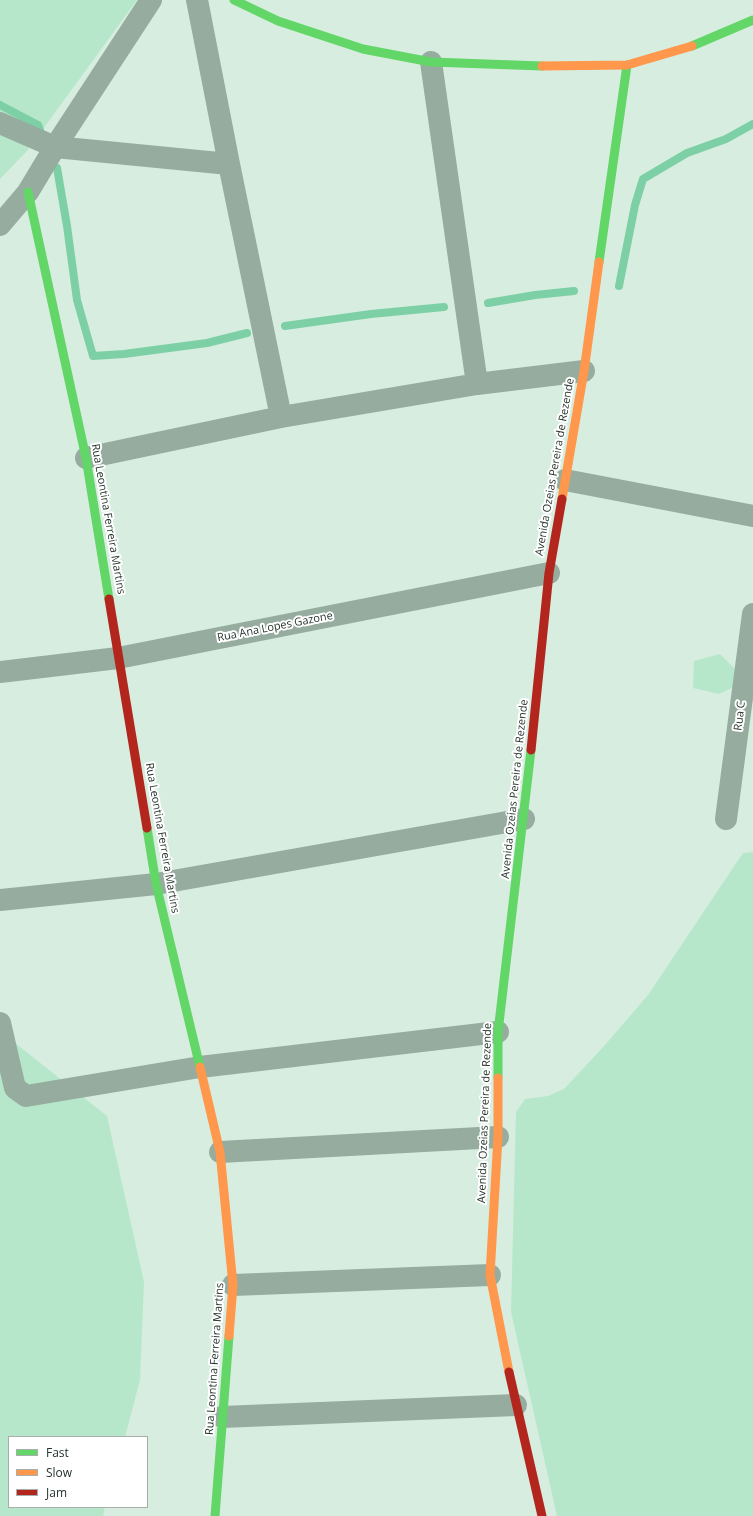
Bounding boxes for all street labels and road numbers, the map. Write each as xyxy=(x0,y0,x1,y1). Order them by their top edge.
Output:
street label: Avenida Ozeias Pereira de Rezende xyxy=(533,377,577,557)
street label: Rua Leontina Ferreira Martins xyxy=(88,443,128,595)
street label: Rua Ana Lopes Gazone xyxy=(216,609,334,645)
street label: Avenida Ozeias Pereira de Rezende xyxy=(499,699,531,879)
street label: Rua C xyxy=(732,701,748,731)
street label: Rua Leontina Ferreira Martins xyxy=(142,762,182,914)
street label: Avenida Ozeias Pereira de Rezende xyxy=(475,1023,495,1203)
street label: Rua Leontina Ferreira Martins xyxy=(203,1282,227,1436)

